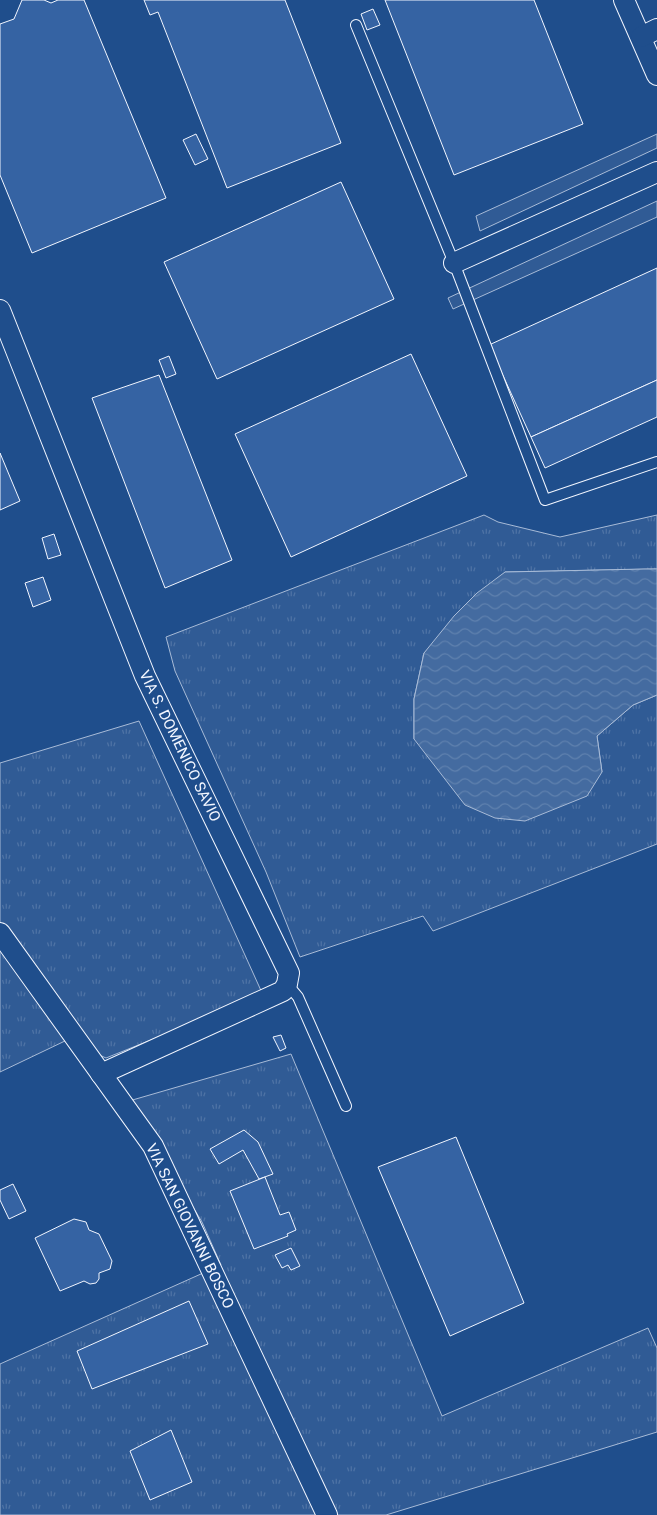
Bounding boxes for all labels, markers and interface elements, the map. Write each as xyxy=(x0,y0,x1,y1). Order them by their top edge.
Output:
street label: VIA S. DOMENICO SAVIO xyxy=(135,667,225,825)
street label: VIA SAN GIOVANNI BOSCO xyxy=(142,1140,238,1312)

